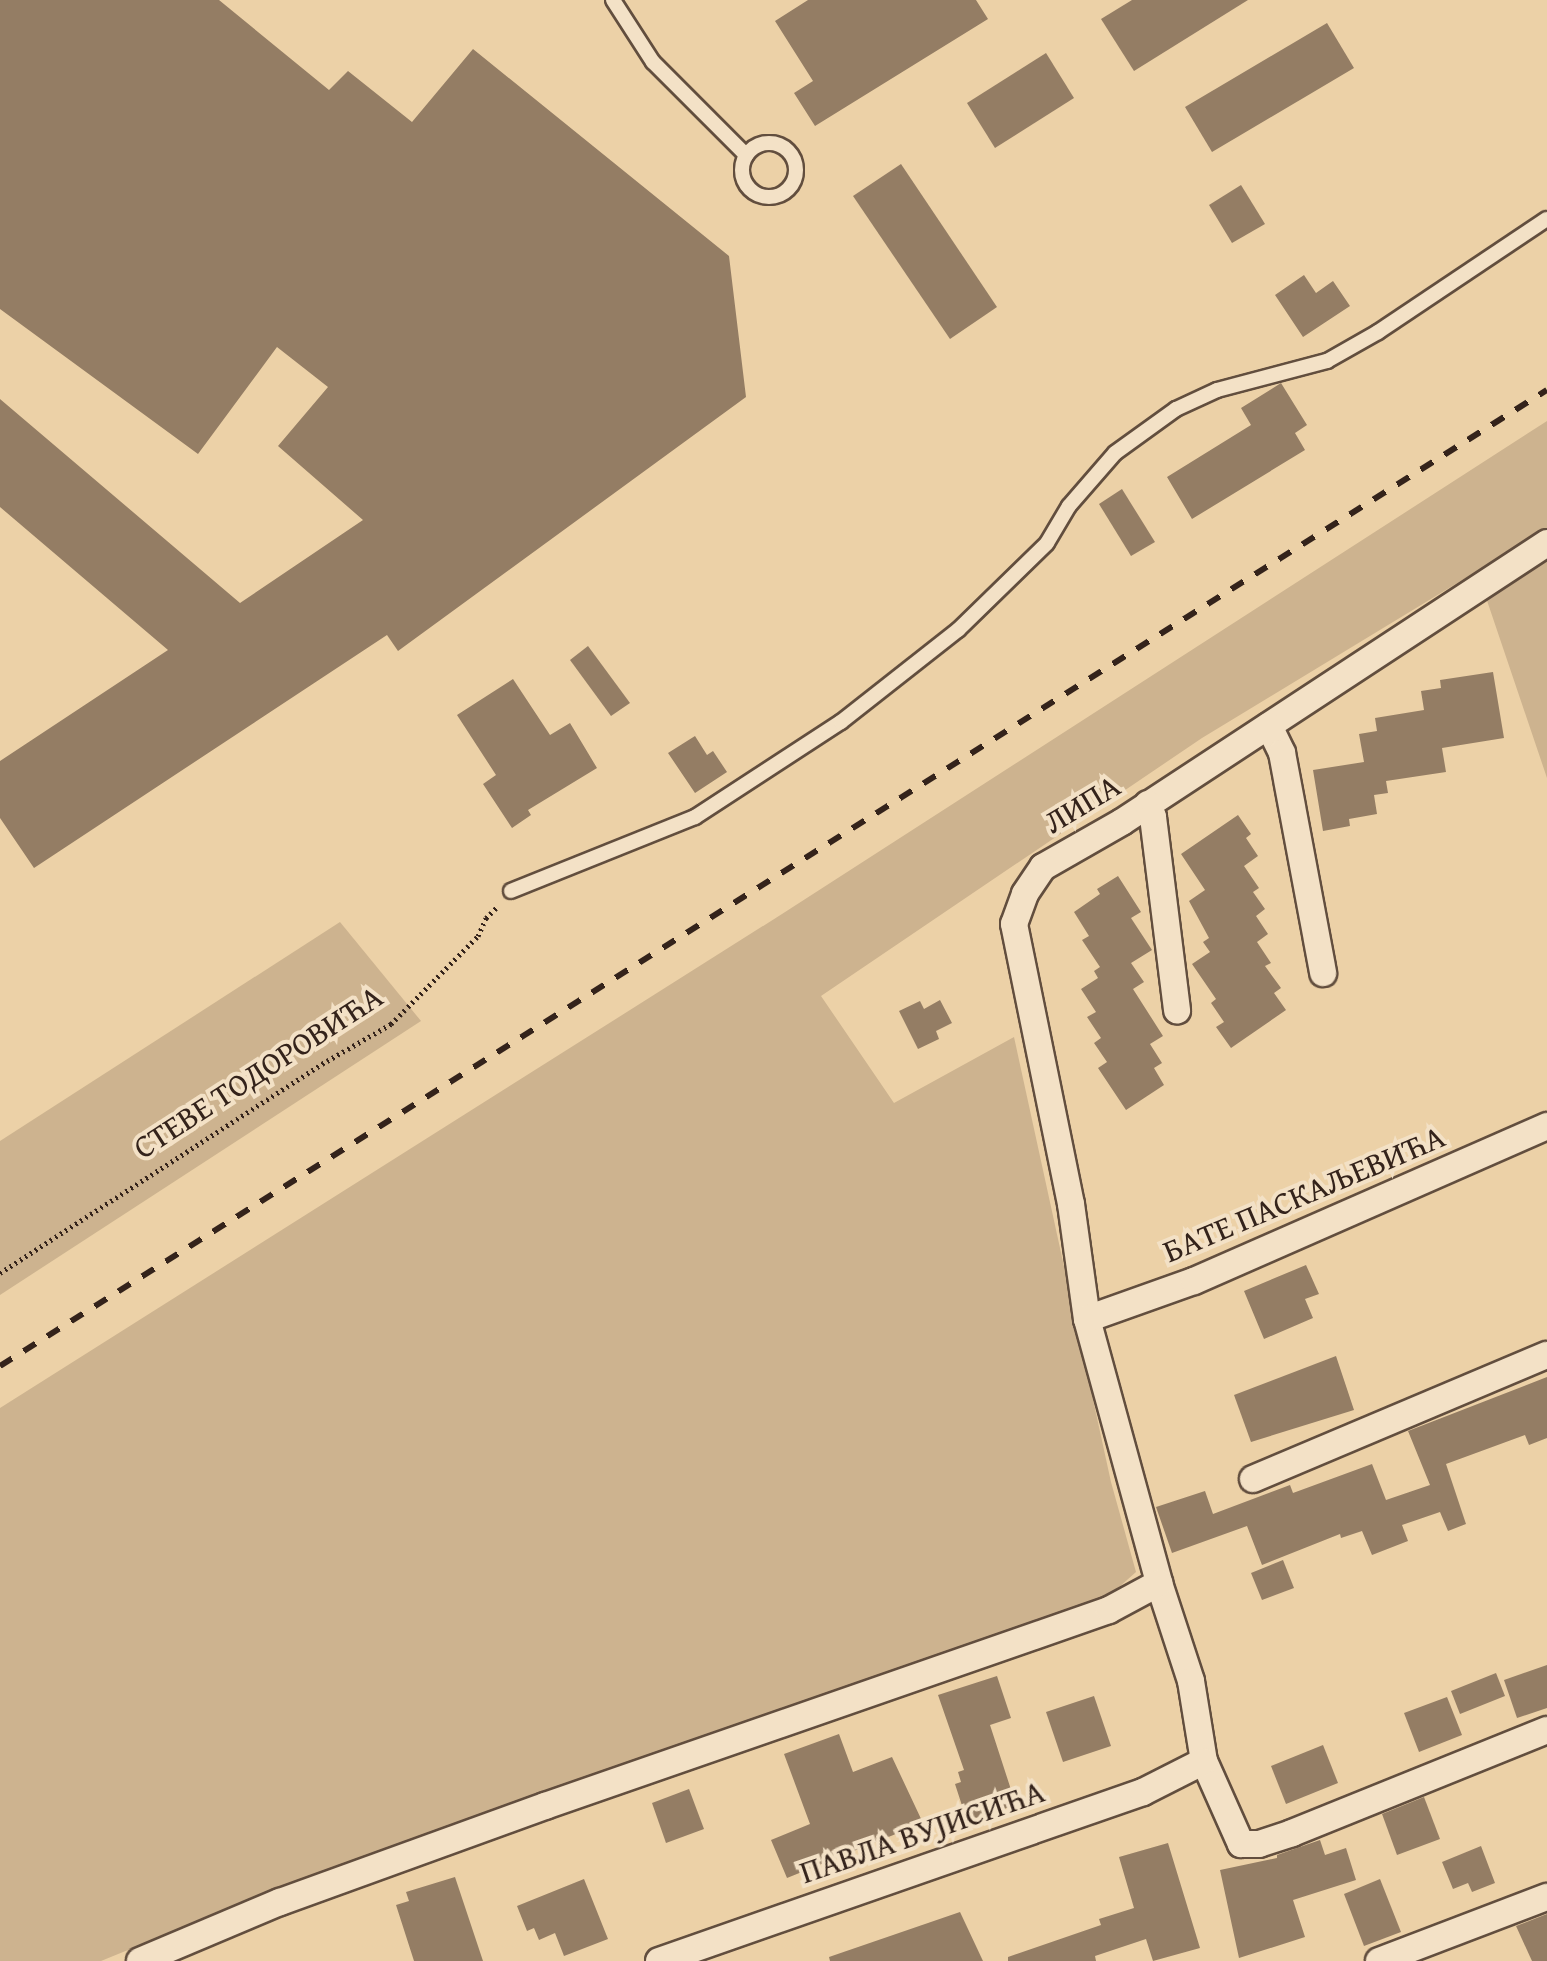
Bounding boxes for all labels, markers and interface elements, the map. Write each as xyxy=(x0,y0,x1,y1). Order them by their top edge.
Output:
street label: ЛИПА xyxy=(1037,766,1127,842)
street label: СТЕВЕ ТОДОРОВИЋА xyxy=(126,977,390,1167)
street label: БАТЕ ПАСКАЉЕВИЋА xyxy=(1157,1117,1451,1271)
street label: ПАВЛА ВУЈИСИЋА xyxy=(795,1772,1049,1892)

